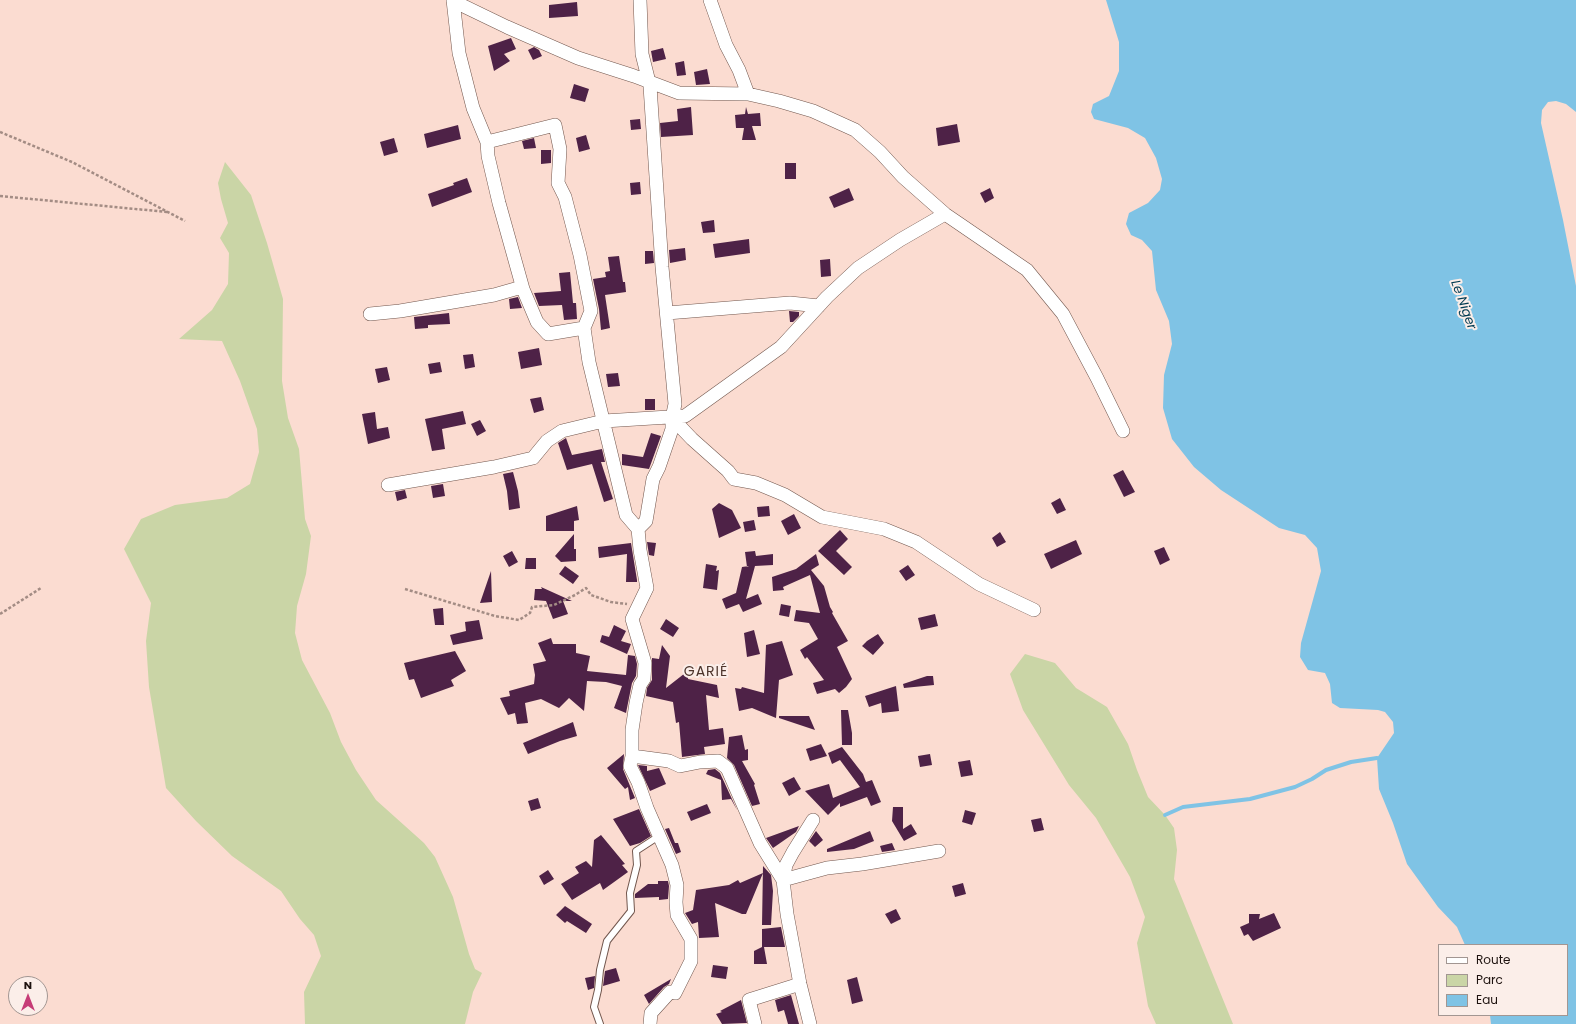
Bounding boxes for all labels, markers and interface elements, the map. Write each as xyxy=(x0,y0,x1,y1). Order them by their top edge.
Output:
water label: Le Niger xyxy=(1447,278,1479,332)
district label: GARIÉ xyxy=(684,664,728,680)
legend xyxy=(1438,944,1568,1016)
text: Route xyxy=(1476,951,1510,968)
text: Parc xyxy=(1476,971,1503,988)
north arrow xyxy=(8,976,48,1016)
text: N xyxy=(24,977,32,993)
text: Eau xyxy=(1476,991,1498,1008)

